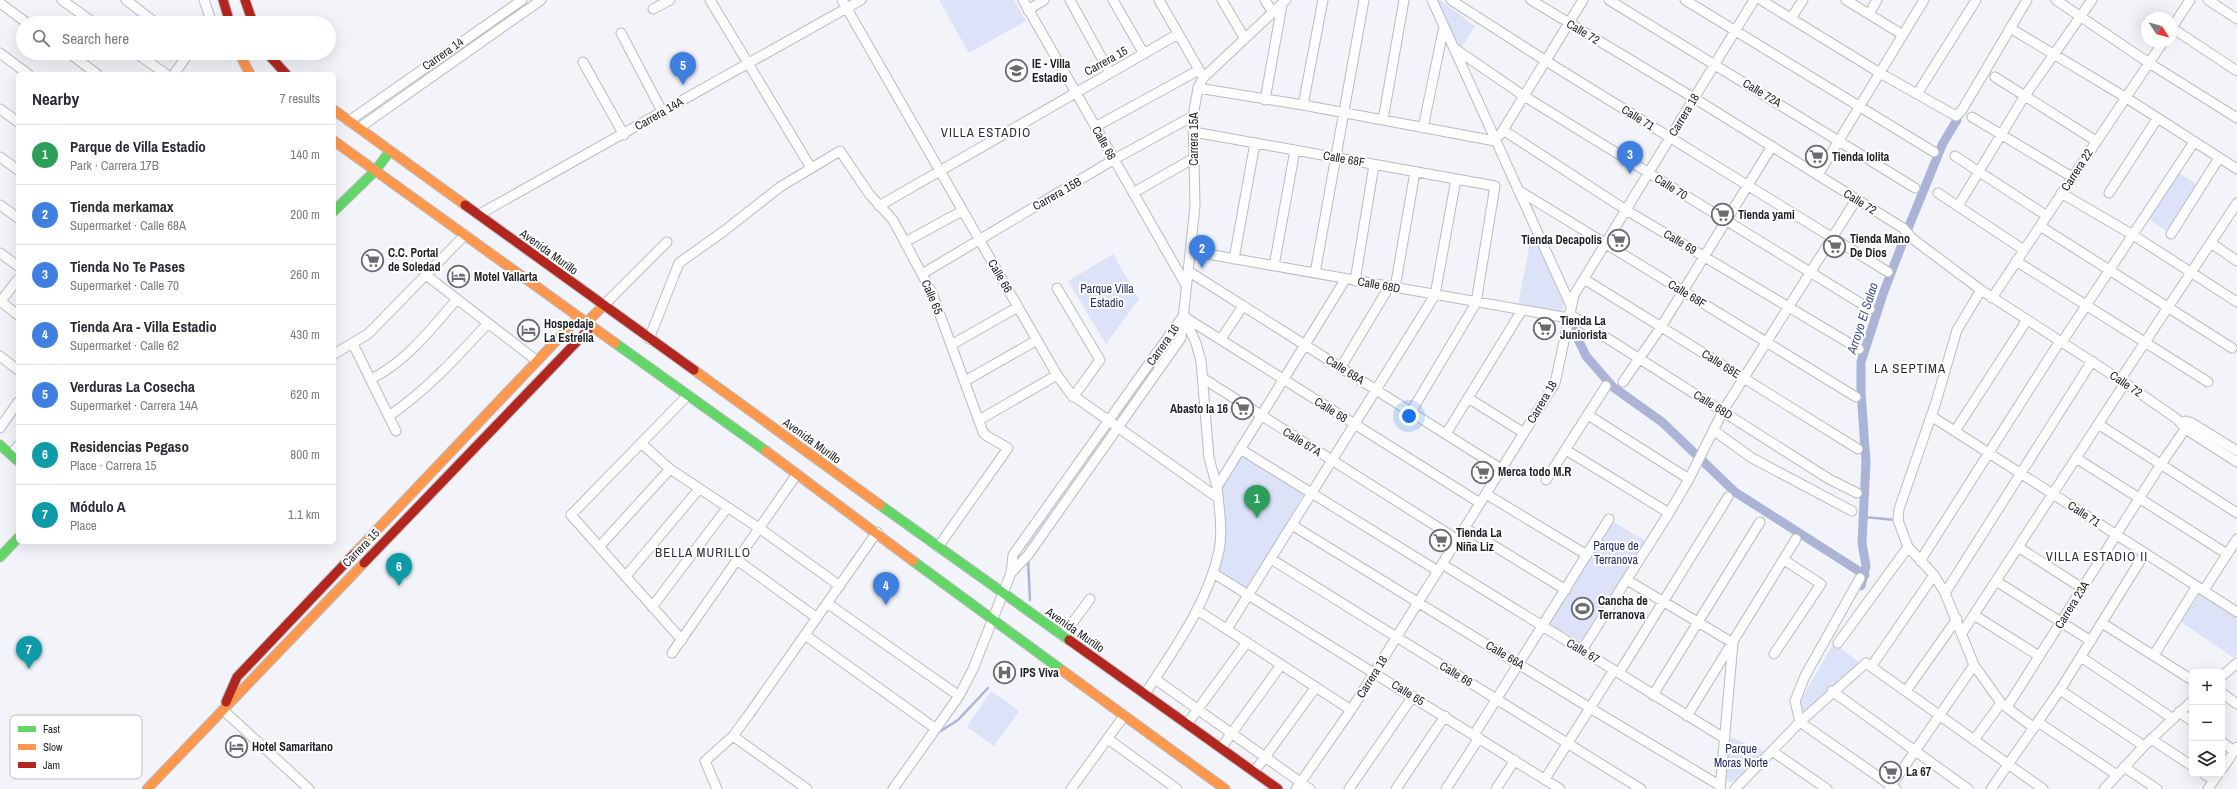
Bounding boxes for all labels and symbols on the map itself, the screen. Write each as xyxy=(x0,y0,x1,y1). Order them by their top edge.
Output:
north arrow xyxy=(2141,12,2177,48)
street label: Calle 72 xyxy=(1563,16,1603,48)
street label: Carrera 14 xyxy=(419,34,467,74)
street label: Carrera 15 xyxy=(1082,42,1131,79)
pin: 5 xyxy=(670,52,696,85)
place label: IE - Villa Estadio xyxy=(1032,56,1071,86)
school or university icon: IE - Villa Estadio xyxy=(1004,58,1030,84)
street label: Calle 72A xyxy=(1740,75,1785,111)
street label: Carrera 18 xyxy=(1665,91,1703,139)
street label: Carrera 14A xyxy=(632,93,687,134)
street label: Calle 71 xyxy=(1618,102,1658,135)
street label: Carrera 15A xyxy=(1186,112,1202,166)
street label: Calle 68 xyxy=(1088,123,1120,163)
district label: VILLA ESTADIO xyxy=(941,124,1031,141)
pin: 3 xyxy=(1617,141,1643,174)
supermarket icon: Tienda lolita xyxy=(1803,144,1829,170)
street label: Carrera 22 xyxy=(2057,146,2097,194)
street label: Calle 68F xyxy=(1322,147,1366,171)
place label: Tienda lolita xyxy=(1832,149,1890,165)
street label: Calle 70 xyxy=(1651,171,1691,203)
street label: Carrera 15B xyxy=(1030,173,1085,214)
street label: Calle 72 xyxy=(1840,186,1880,218)
supermarket icon: Tienda yami xyxy=(1710,202,1736,228)
place label: Tienda yami xyxy=(1738,207,1795,223)
street label: Avenida Murillo xyxy=(516,225,581,279)
street label: Calle 69 xyxy=(1660,226,1700,258)
supermarket icon: Tienda Decapolis xyxy=(1605,227,1631,253)
place label: Tienda Mano De Dios xyxy=(1850,231,1910,261)
place label: Tienda Decapolis xyxy=(1521,232,1603,248)
supermarket icon: Tienda Mano De Dios xyxy=(1821,233,1847,259)
pin: 2 xyxy=(1189,235,1215,268)
place label: C.C. Portal de Soledad xyxy=(388,245,441,275)
supermarket icon: C.C. Portal de Soledad xyxy=(360,247,386,273)
street label: Calle 66 xyxy=(984,256,1016,296)
hotel icon: Motel Vallarta xyxy=(445,264,471,290)
place label: Motel Vallarta xyxy=(474,269,538,285)
street label: Calle 68D xyxy=(1356,273,1402,297)
street label: Calle 68F xyxy=(1665,276,1709,312)
street label: Calle 65 xyxy=(918,277,947,317)
water label: Arroyo El Salao xyxy=(1843,280,1882,357)
park label: Parque Villa Estadio xyxy=(1080,281,1134,311)
place label: Tienda La Juniorista xyxy=(1560,313,1608,343)
supermarket icon: Tienda La Juniorista xyxy=(1532,315,1558,341)
place label: Hospedaje La Estrella xyxy=(544,316,594,346)
hotel icon: Hospedaje La Estrella xyxy=(516,318,542,344)
street label: Carrera 16 xyxy=(1143,321,1183,369)
street label: Calle 68E xyxy=(1699,346,1743,382)
street label: Calle 68A xyxy=(1323,352,1368,388)
district label: LA SEPTIMA xyxy=(1874,360,1946,377)
street label: Calle 72 xyxy=(2107,367,2145,401)
street label: Carrera 18 xyxy=(1523,378,1561,426)
street label: Calle 68D xyxy=(1690,387,1736,423)
street label: Calle 68 xyxy=(1311,394,1351,426)
supermarket icon: Abasto la 16 xyxy=(1230,396,1256,422)
place label: Abasto la 16 xyxy=(1170,401,1229,417)
your location xyxy=(1399,406,1419,426)
street label: Avenida Murillo xyxy=(779,414,844,468)
street label: Calle 67A xyxy=(1280,424,1325,460)
supermarket icon: Merca todo M.R xyxy=(1470,459,1496,485)
place label: Merca todo M.R xyxy=(1498,464,1571,480)
pin: 1 xyxy=(1244,485,1270,518)
street label: Calle 71 xyxy=(2065,497,2104,531)
street label: Carrera 15 xyxy=(339,525,383,570)
place label: Tienda La Niña Liz xyxy=(1456,525,1502,555)
supermarket icon: Tienda La Niña Liz xyxy=(1428,527,1454,553)
park label: Parque de Terranova xyxy=(1593,538,1639,568)
district label: BELLA MURILLO xyxy=(655,544,751,561)
district label: VILLA ESTADIO II xyxy=(2046,548,2148,565)
pin: 6 xyxy=(386,553,412,586)
pin: 4 xyxy=(873,572,899,605)
street label: Carrera 23A xyxy=(2051,578,2093,632)
place label: Cancha de Terranova xyxy=(1598,593,1648,623)
sports icon: Cancha de Terranova xyxy=(1569,595,1595,621)
street label: Avenida Murillo xyxy=(1042,603,1108,656)
street label: Calle 67 xyxy=(1563,635,1603,667)
pin: 7 xyxy=(16,636,42,669)
street label: Calle 66A xyxy=(1483,637,1528,673)
street label: Carrera 18 xyxy=(1353,653,1391,701)
street label: Calle 66 xyxy=(1436,658,1476,690)
hospital icon: IPS Viva xyxy=(992,660,1018,686)
place label: IPS Viva xyxy=(1020,665,1059,681)
street label: Calle 65 xyxy=(1388,677,1428,710)
legend xyxy=(10,715,142,779)
text: Fast xyxy=(43,722,61,736)
hotel icon: Hotel Samaritano xyxy=(223,734,249,760)
place label: Hotel Samaritano xyxy=(252,739,333,755)
text: Slow xyxy=(43,740,63,754)
park label: Parque Moras Norte xyxy=(1714,741,1768,771)
text: Jam xyxy=(43,758,60,772)
supermarket icon: La 67 xyxy=(1878,759,1904,785)
place label: La 67 xyxy=(1906,764,1932,780)

